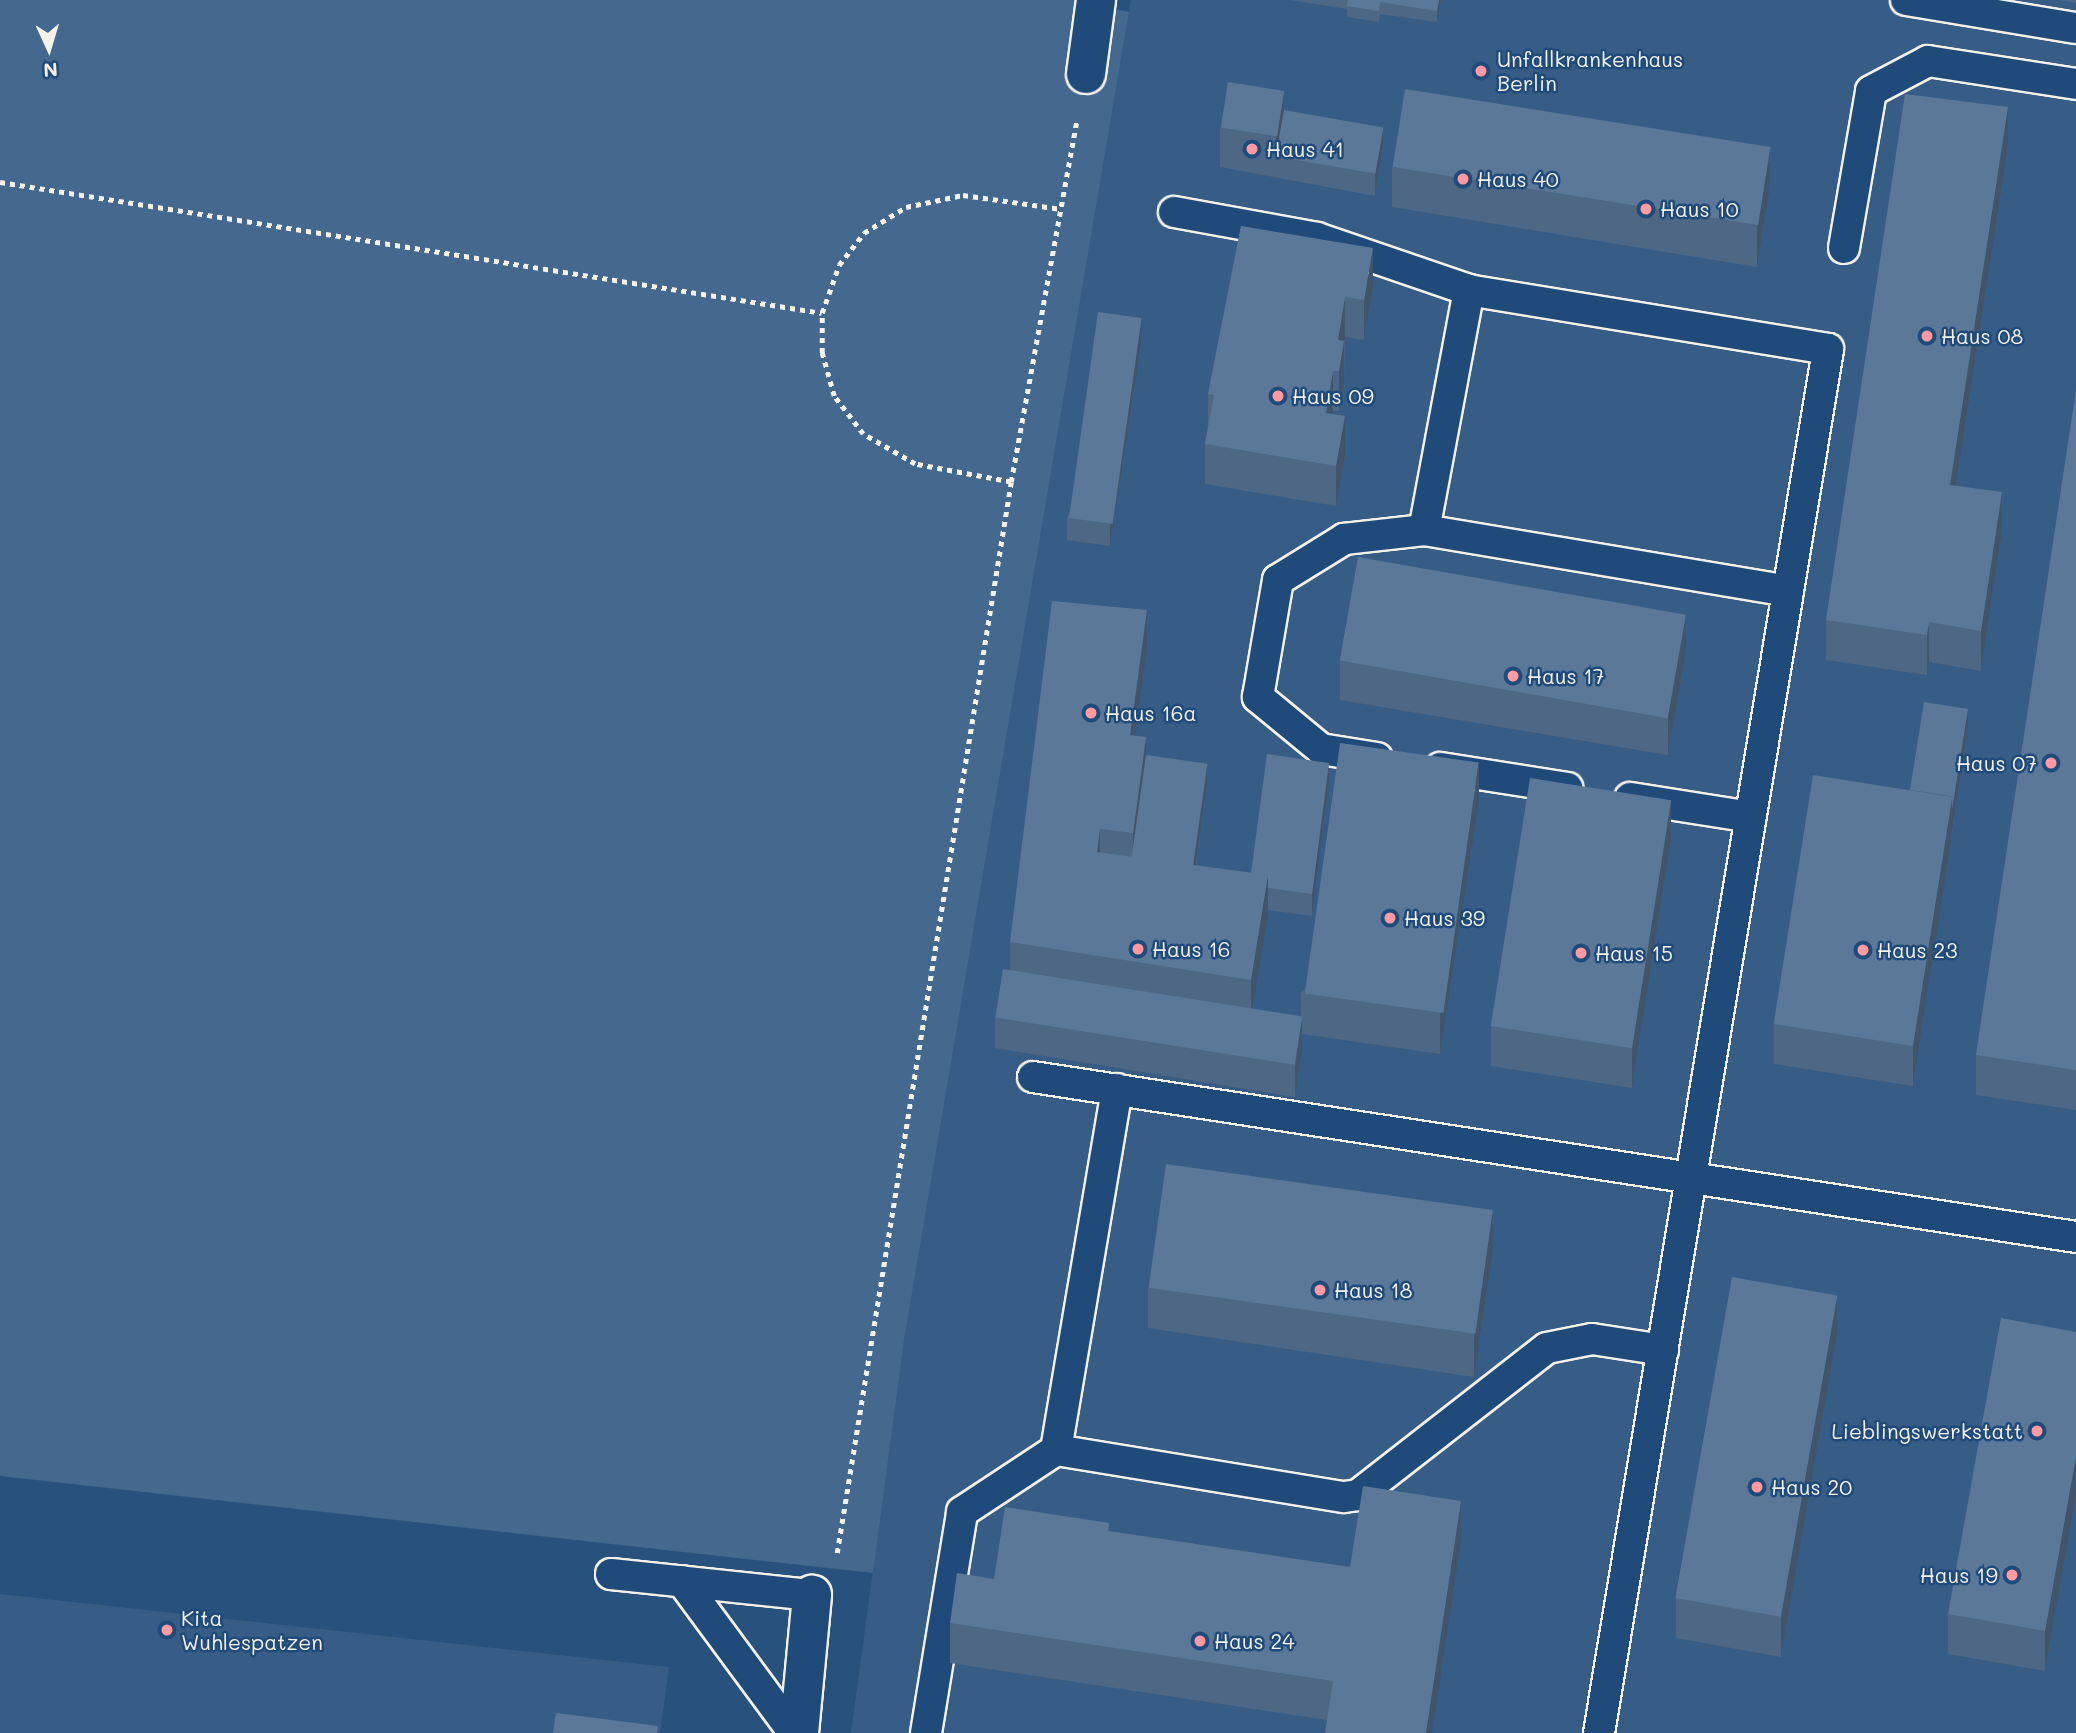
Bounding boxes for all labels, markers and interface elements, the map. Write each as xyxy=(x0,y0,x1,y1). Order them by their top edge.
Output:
north arrow xyxy=(14,14,84,84)
place label: Unfallkrankenhaus Berlin xyxy=(1497,46,1683,96)
text: N xyxy=(42,57,59,83)
marker: Unfallkrankenhaus Berlin xyxy=(1471,61,1491,81)
place label: Haus 41 xyxy=(1266,136,1344,162)
marker: Haus 41 xyxy=(1244,141,1260,157)
place label: Haus 40 xyxy=(1477,166,1559,192)
marker: Haus 40 xyxy=(1455,171,1471,187)
place label: Haus 10 xyxy=(1660,196,1739,222)
marker: Haus 10 xyxy=(1638,201,1654,217)
place label: Haus 08 xyxy=(1941,323,2023,349)
marker: Haus 08 xyxy=(1919,328,1935,344)
place label: Haus 09 xyxy=(1292,383,1374,409)
marker: Haus 09 xyxy=(1270,388,1286,404)
place label: Haus 17 xyxy=(1527,663,1605,689)
marker: Haus 17 xyxy=(1505,668,1521,684)
place label: Haus 16a xyxy=(1105,700,1197,726)
marker: Haus 16a xyxy=(1083,705,1099,721)
place label: Haus 07 xyxy=(1956,750,2037,776)
marker: Haus 07 xyxy=(2043,755,2059,771)
place label: Haus 39 xyxy=(1404,905,1485,931)
marker: Haus 39 xyxy=(1382,910,1398,926)
place label: Haus 16 xyxy=(1152,936,1231,962)
place label: Haus 23 xyxy=(1877,937,1957,963)
place label: Haus 15 xyxy=(1595,940,1673,966)
marker: Haus 16 xyxy=(1130,941,1146,957)
marker: Haus 23 xyxy=(1855,942,1871,958)
marker: Haus 15 xyxy=(1573,945,1589,961)
place label: Haus 18 xyxy=(1334,1277,1413,1303)
marker: Haus 18 xyxy=(1312,1282,1328,1298)
place label: Lieblingswerkstatt xyxy=(1831,1418,2023,1444)
marker: Lieblingswerkstatt xyxy=(2029,1423,2045,1439)
place label: Haus 20 xyxy=(1771,1474,1852,1500)
marker: Haus 20 xyxy=(1749,1479,1765,1495)
place label: Haus 19 xyxy=(1920,1562,1998,1588)
marker: Haus 19 xyxy=(2004,1567,2020,1583)
place label: Kita Wuhlespatzen xyxy=(181,1605,323,1655)
marker: Kita Wuhlespatzen xyxy=(159,1622,175,1638)
place label: Haus 24 xyxy=(1214,1628,1294,1654)
marker: Haus 24 xyxy=(1192,1633,1208,1649)

